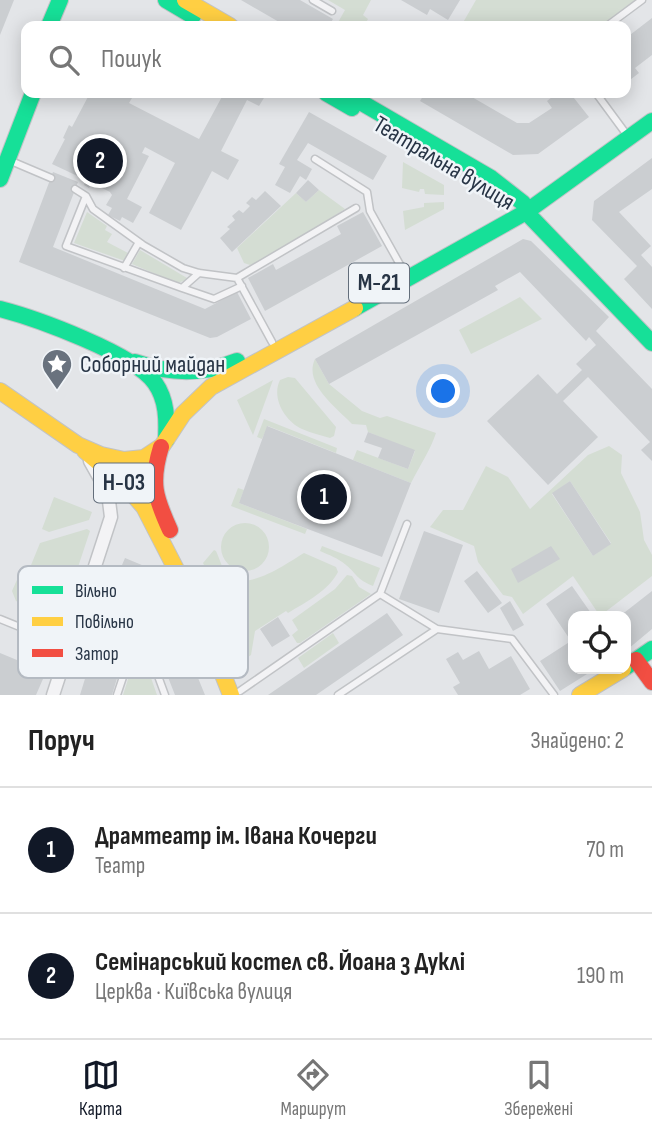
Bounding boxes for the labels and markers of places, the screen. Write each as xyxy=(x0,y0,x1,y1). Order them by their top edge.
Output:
pin: 2 xyxy=(77,135,123,187)
place icon: Соборний майдан xyxy=(40,347,74,391)
place label: Соборний майдан xyxy=(80,350,225,379)
pin: 1 xyxy=(301,471,347,523)

